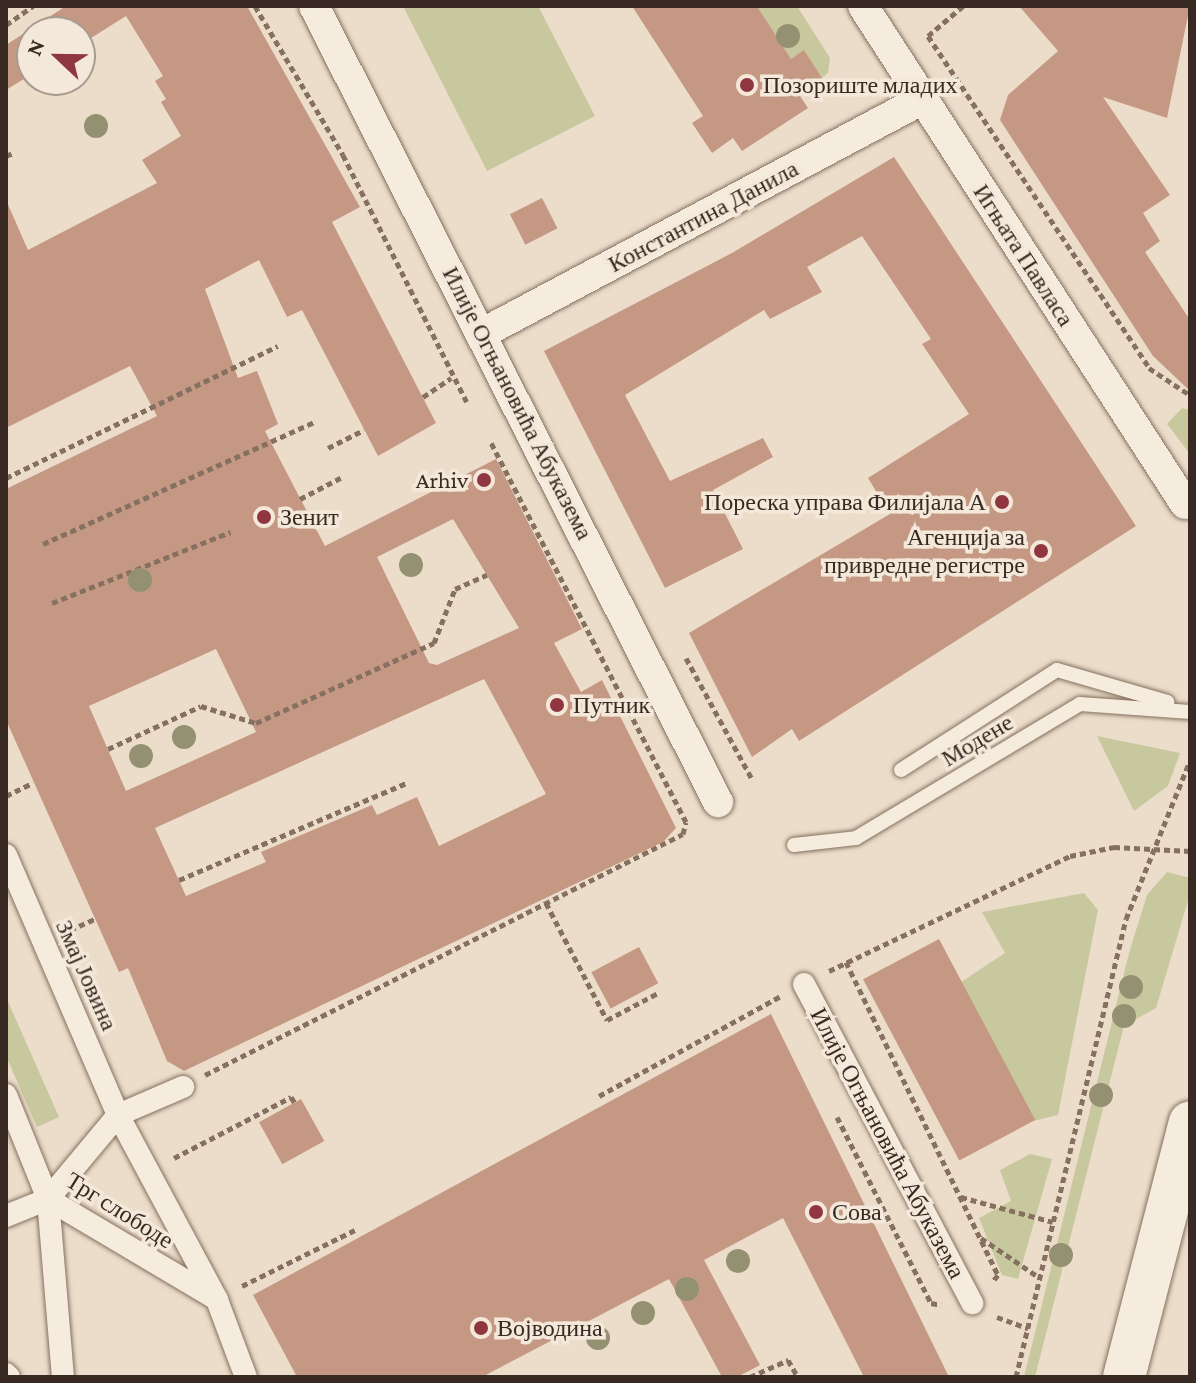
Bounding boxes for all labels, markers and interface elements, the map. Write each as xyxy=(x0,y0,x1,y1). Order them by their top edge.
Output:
north arrow xyxy=(16,16,96,96)
text: N xyxy=(21,36,50,59)
place label: Позориште младих xyxy=(763,71,958,99)
marker: Позориште младих xyxy=(738,76,756,94)
street label: Константина Данила xyxy=(603,154,803,278)
street label: Игњата Павласа xyxy=(967,179,1081,331)
street label: Илије Огњановића Абуказема xyxy=(437,262,599,544)
place label: Arhiv xyxy=(416,466,468,494)
marker: Arhiv xyxy=(475,471,493,489)
place label: Пореска управа Филијала А xyxy=(704,488,986,516)
marker: Пореска управа Филијала А xyxy=(993,493,1011,511)
place label: Зенит xyxy=(280,503,339,531)
marker: Зенит xyxy=(255,508,273,526)
place label: Агенција за привредне регистре xyxy=(824,523,1025,579)
marker: Агенција за привредне регистре xyxy=(1032,542,1050,560)
place label: Путник xyxy=(573,691,650,719)
marker: Путник xyxy=(548,696,566,714)
street label: Модене xyxy=(936,707,1018,773)
street label: Змај Јовина xyxy=(50,915,124,1035)
street label: Илије Огњановића Абуказема xyxy=(804,1003,972,1283)
street label: Трг слободе xyxy=(61,1166,179,1254)
place label: Сова xyxy=(832,1198,882,1226)
marker: Сова xyxy=(807,1203,825,1221)
place label: Војводина xyxy=(497,1314,603,1342)
marker: Војводина xyxy=(472,1319,490,1337)

